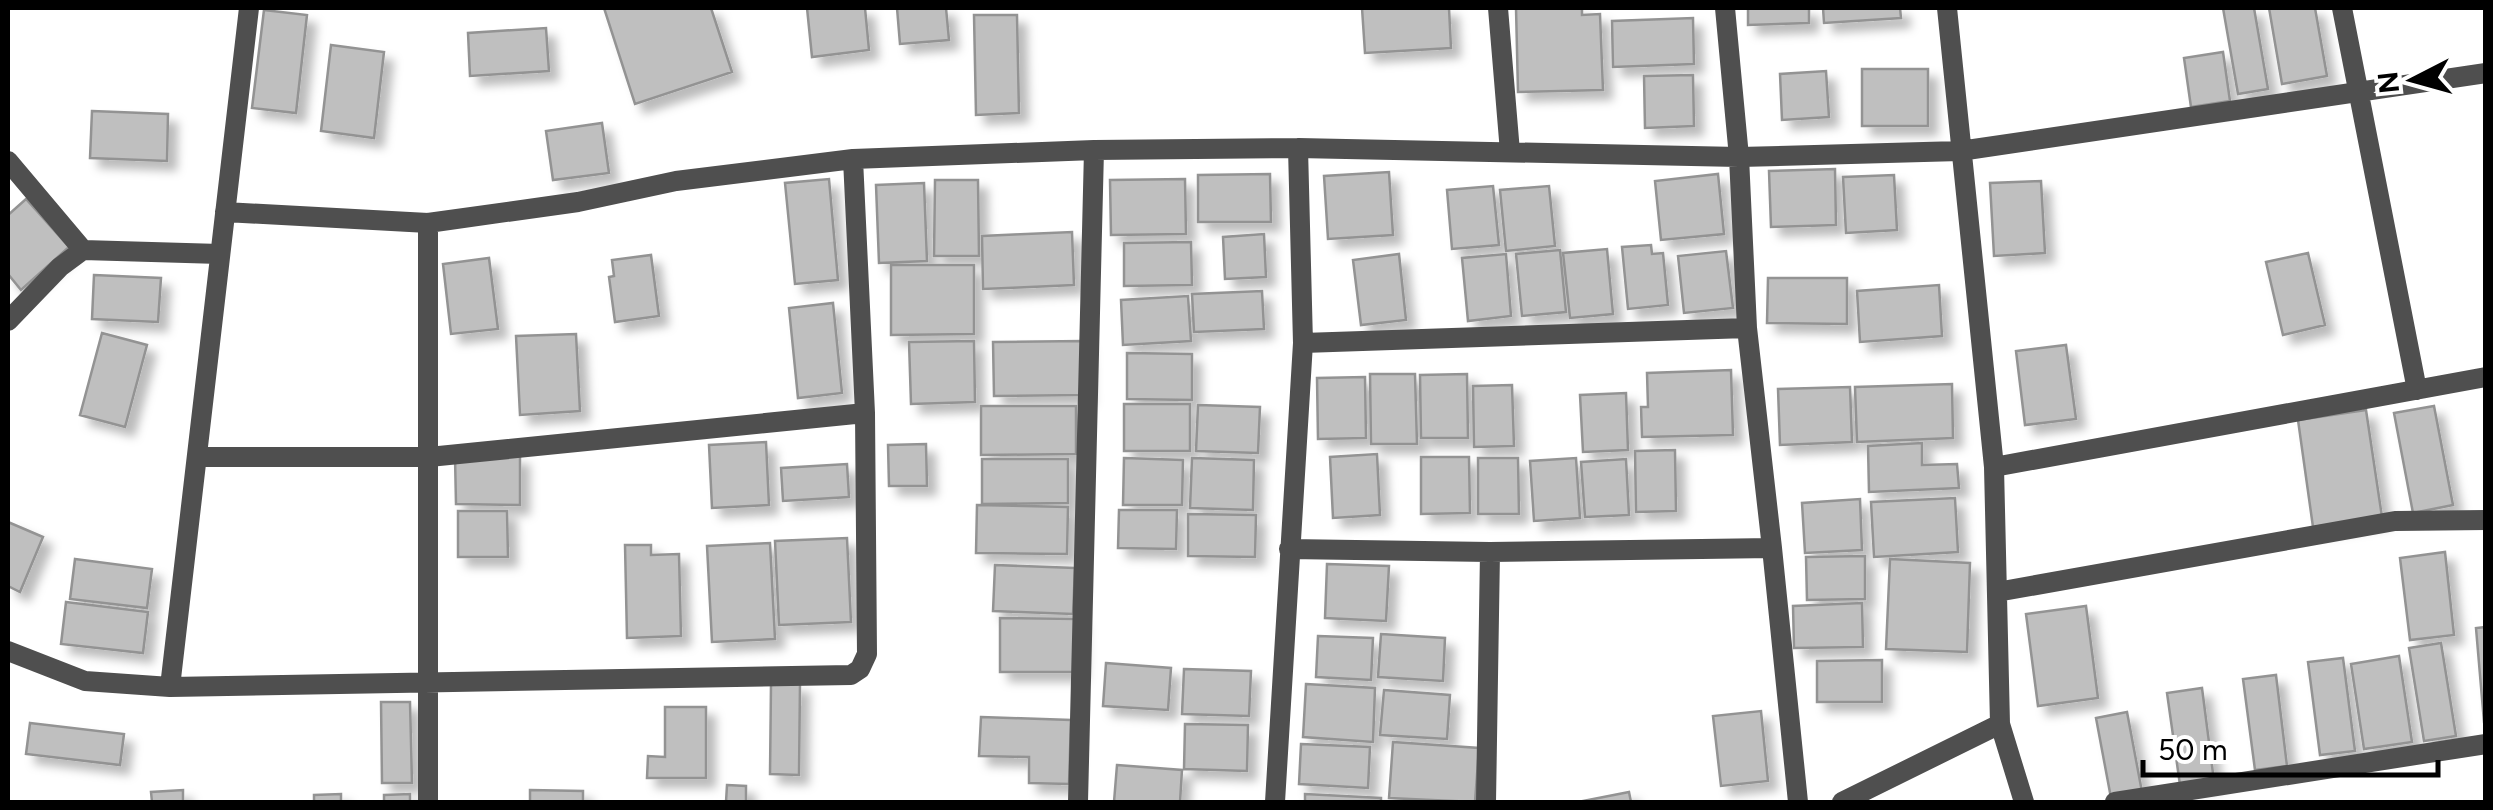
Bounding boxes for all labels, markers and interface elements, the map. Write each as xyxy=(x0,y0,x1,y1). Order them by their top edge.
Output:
north arrow xyxy=(2363,30,2463,130)
text: N xyxy=(2370,70,2406,95)
scale bar xyxy=(2143,715,2438,777)
text: 50 m xyxy=(2158,731,2227,768)

